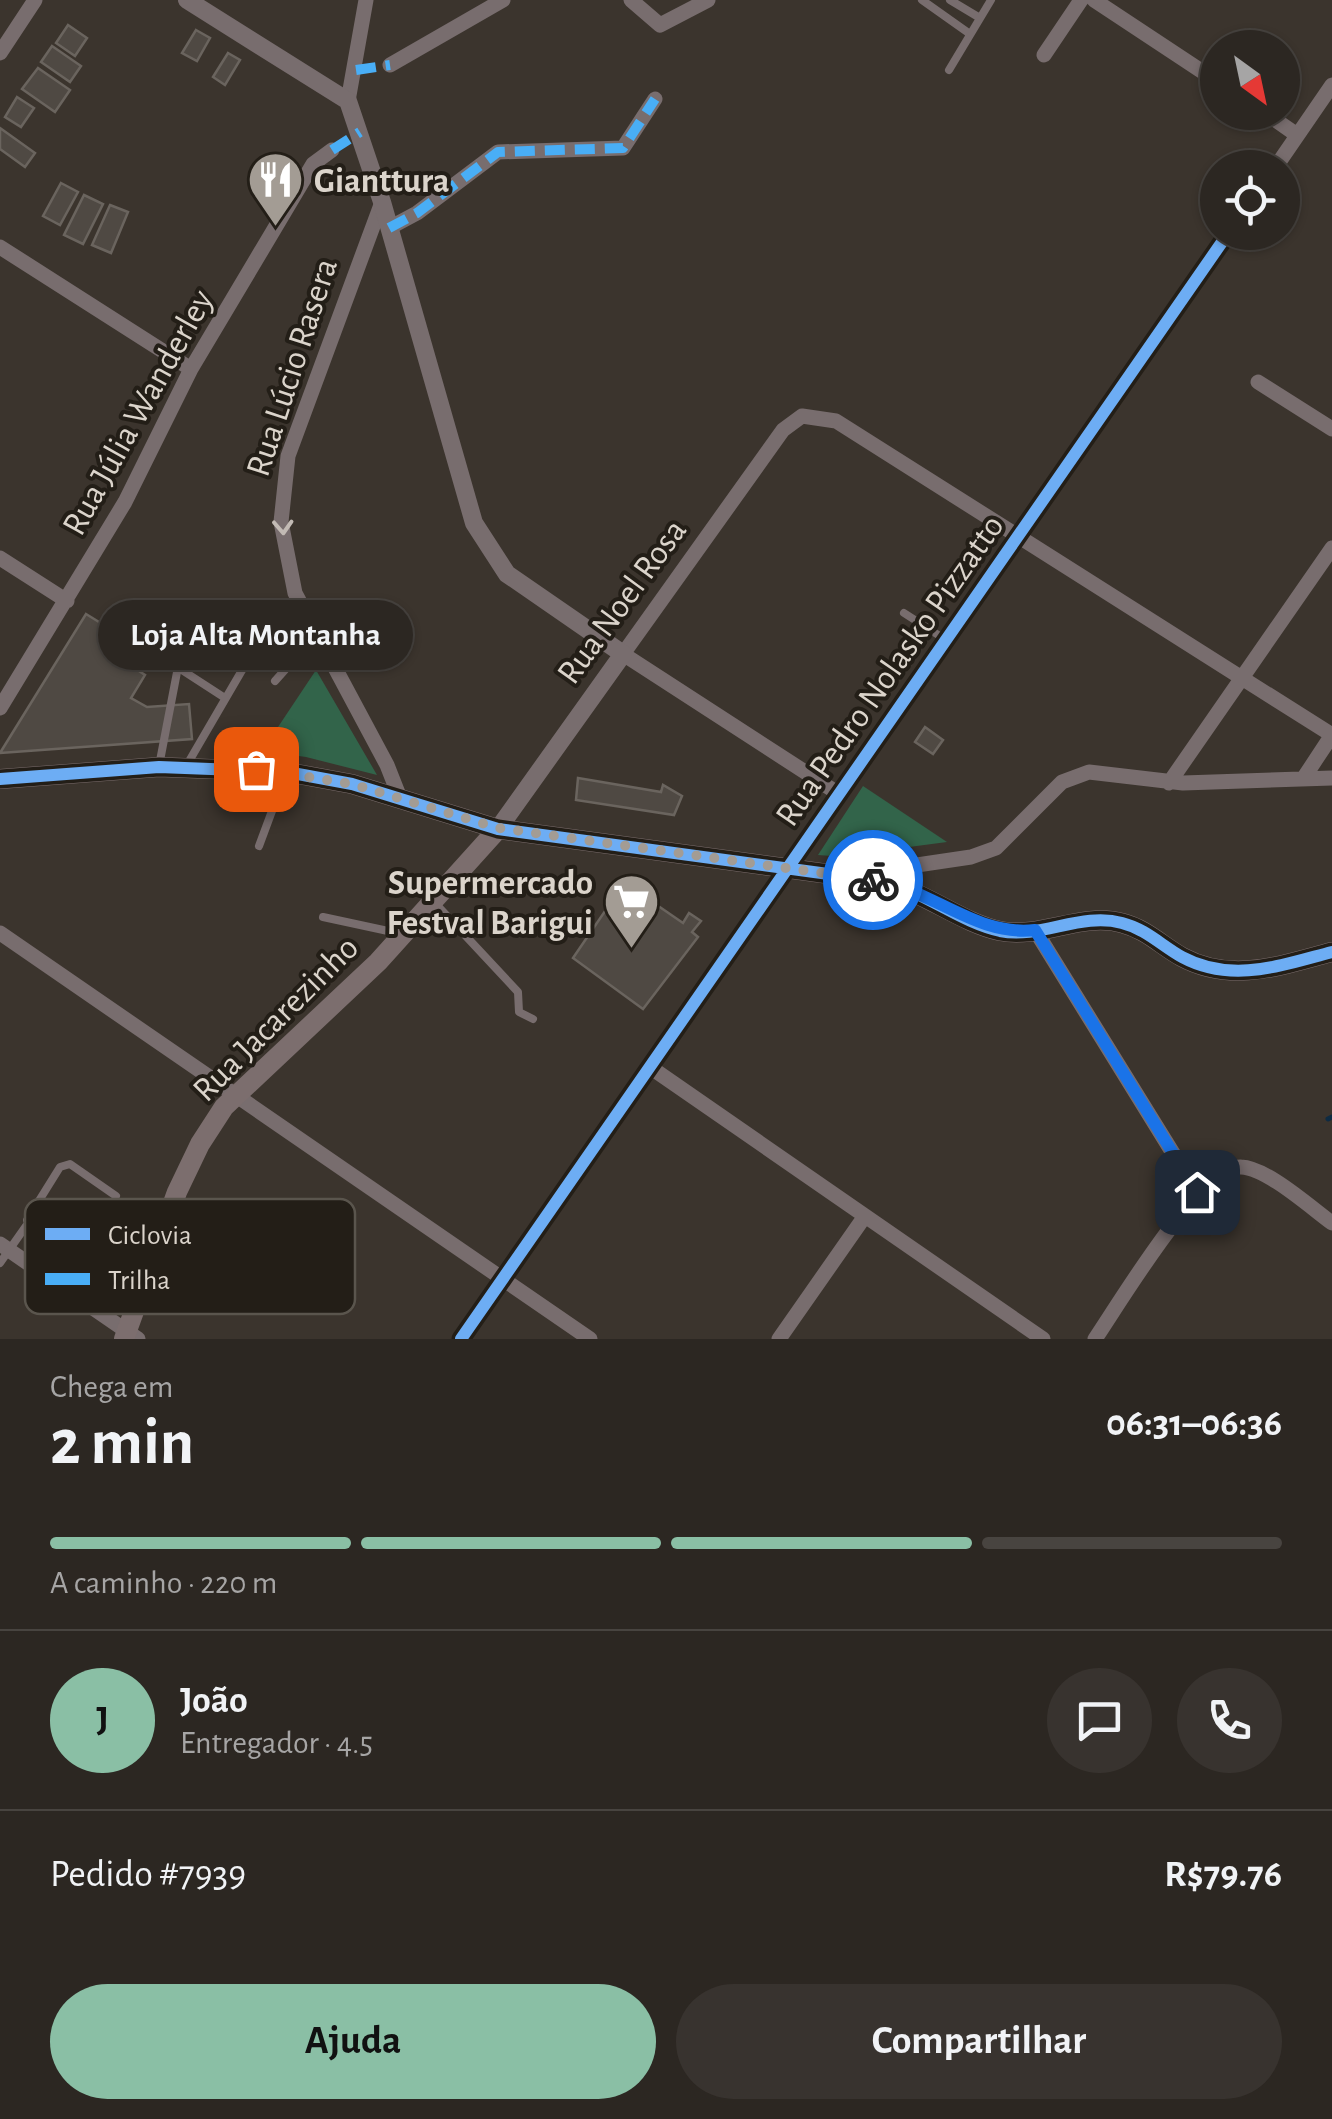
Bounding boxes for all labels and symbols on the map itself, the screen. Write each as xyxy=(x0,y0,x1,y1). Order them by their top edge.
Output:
north arrow xyxy=(1200,30,1300,130)
restaurant icon: Gianttura xyxy=(245,150,305,229)
place label: Gianttura xyxy=(314,164,450,199)
street label: Rua Lúcio Rasera xyxy=(241,254,344,481)
street label: Rua Júlia Wanderley xyxy=(56,284,220,541)
street label: Rua Pedro Nolasko Pizzatto xyxy=(770,509,1011,833)
street label: Rua Noel Rosa xyxy=(551,513,693,691)
one-way arrow xyxy=(272,520,293,536)
callout: Loja Alta Montanha xyxy=(99,599,414,669)
pin xyxy=(214,727,299,812)
courier xyxy=(823,830,923,930)
place label: Supermercado Festval Barigui xyxy=(387,866,593,941)
supermarket icon: Supermercado Festval Barigui xyxy=(602,872,662,951)
street label: Rua Jacarezinho xyxy=(187,930,365,1108)
pin xyxy=(1155,1150,1240,1235)
legend xyxy=(25,1199,355,1314)
text: Ciclovia xyxy=(108,1222,192,1250)
text: Trilha xyxy=(108,1267,170,1295)

